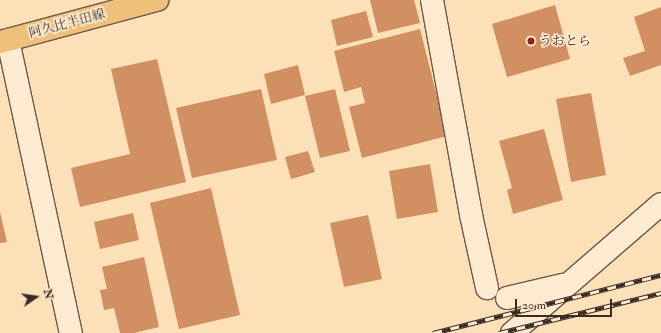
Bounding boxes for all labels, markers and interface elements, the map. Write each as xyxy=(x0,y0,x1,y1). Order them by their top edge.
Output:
street label: 阿久比半田線 xyxy=(27,6,107,42)
place label: うおとら xyxy=(539,33,591,49)
marker: うおとら xyxy=(526,36,536,46)
north arrow xyxy=(16,277,56,317)
text: N xyxy=(41,288,56,300)
scale bar xyxy=(517,291,614,317)
text: 20 m xyxy=(522,298,546,313)

